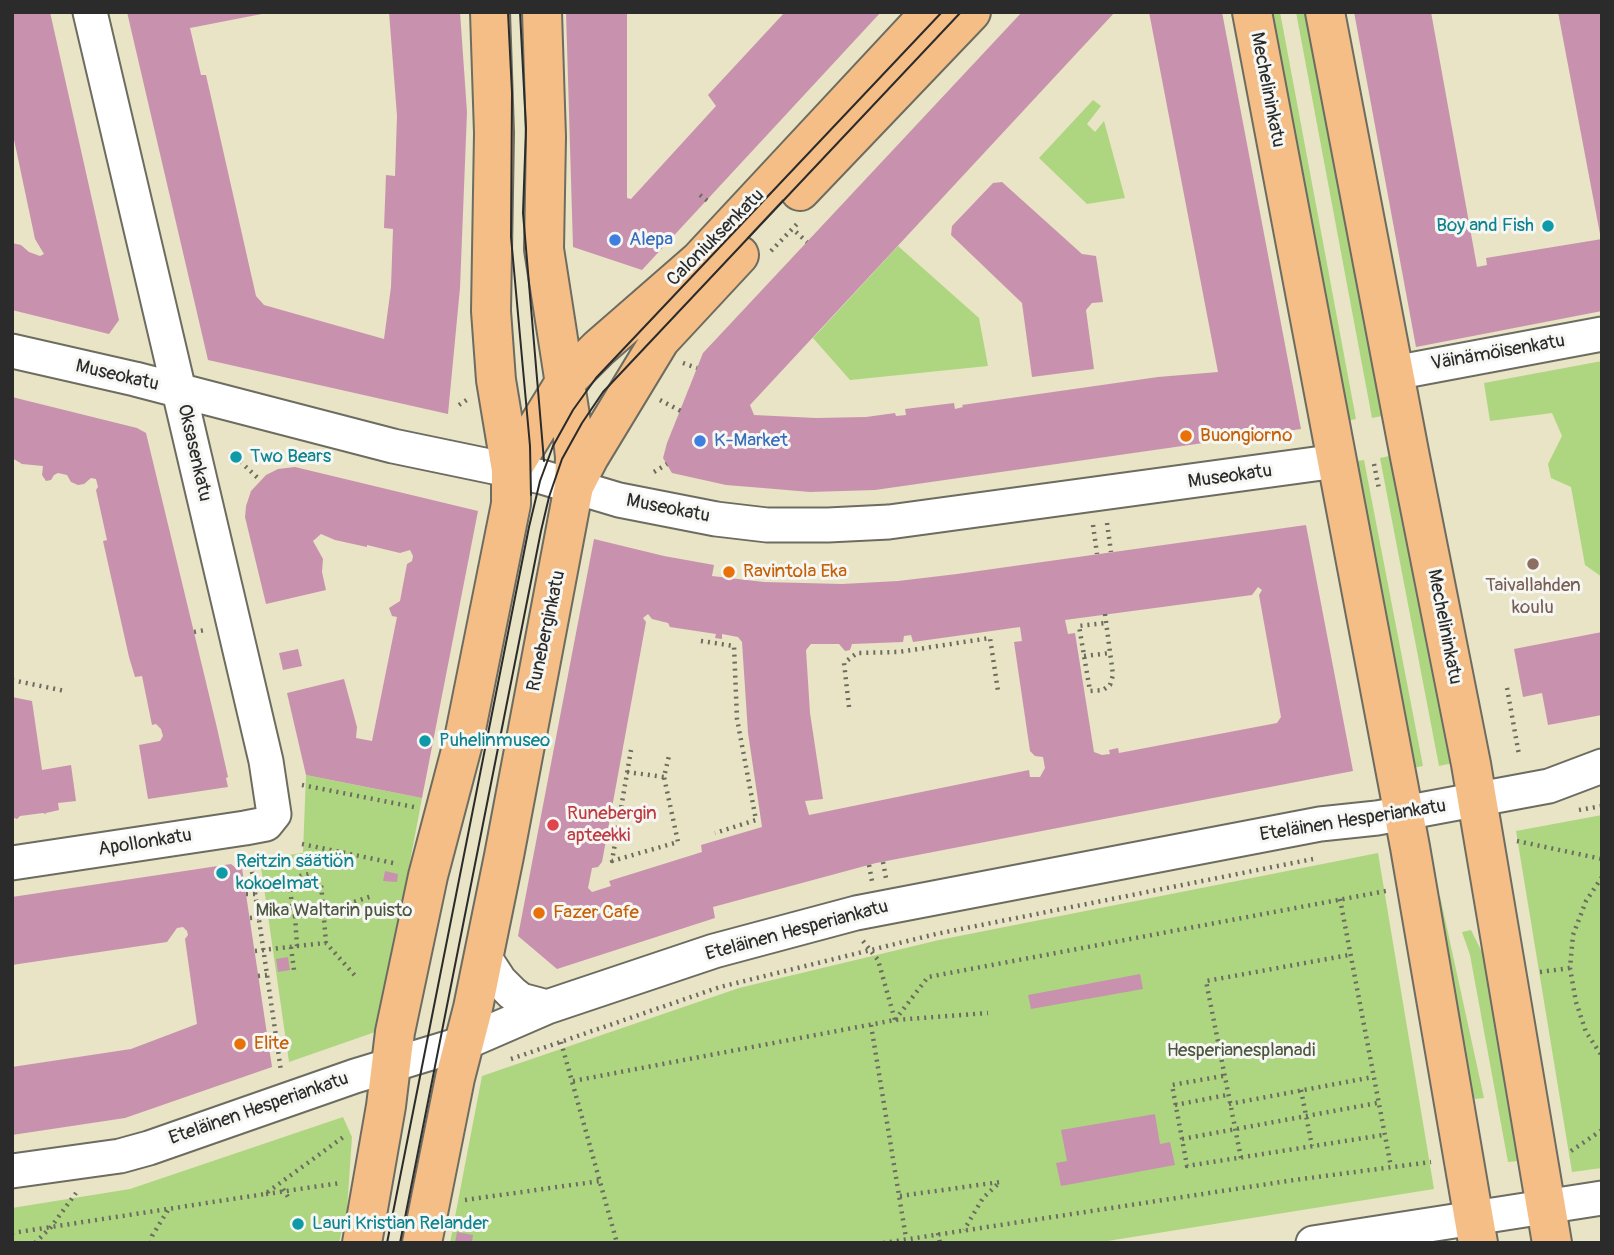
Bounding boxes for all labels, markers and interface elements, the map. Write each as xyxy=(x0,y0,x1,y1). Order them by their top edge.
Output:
street label: Mechelininkatu xyxy=(1245,31,1289,149)
street label: Caloniuksenkatu xyxy=(663,185,769,291)
place label: Boy and Fish xyxy=(1436,215,1534,237)
marker: Boy and Fish xyxy=(1540,218,1556,234)
place label: Alepa xyxy=(629,229,673,251)
marker: Alepa xyxy=(607,232,623,248)
street label: Väinämöisenkatu xyxy=(1429,330,1567,376)
street label: Museokatu xyxy=(73,355,161,397)
street label: Oksasenkatu xyxy=(172,402,216,504)
place label: Buongiorno xyxy=(1200,425,1292,447)
marker: Buongiorno xyxy=(1178,428,1194,444)
place label: K-Market xyxy=(714,430,788,452)
marker: K-Market xyxy=(692,433,708,449)
place label: Two Bears xyxy=(250,446,331,468)
marker: Two Bears xyxy=(228,449,244,465)
street label: Museokatu xyxy=(1186,460,1274,494)
street label: Museokatu xyxy=(624,490,712,528)
marker: Taivallahden koulu xyxy=(1525,556,1541,572)
place label: Ravintola Eka xyxy=(743,561,847,583)
marker: Ravintola Eka xyxy=(721,564,737,580)
street label: Runeberginkatu xyxy=(523,568,571,694)
street label: Mechelininkatu xyxy=(1422,568,1466,686)
place label: Taivallahden koulu xyxy=(1485,575,1581,619)
place label: Puhelinmuseo xyxy=(439,730,550,752)
marker: Puhelinmuseo xyxy=(417,733,433,749)
street label: Eteläinen Hesperiankatu xyxy=(1258,795,1448,847)
place label: Runebergin apteekki xyxy=(567,803,657,847)
marker: Runebergin apteekki xyxy=(545,817,561,833)
street label: Apollonkatu xyxy=(96,824,194,862)
place label: Reitzin säätiön kokoelmat xyxy=(236,851,354,895)
marker: Reitzin säätiön kokoelmat xyxy=(214,865,230,881)
street label: Eteläinen Hesperiankatu xyxy=(703,896,891,966)
park label: Mika Waltarin puisto xyxy=(255,900,413,922)
place label: Fazer Cafe xyxy=(553,902,639,924)
marker: Fazer Cafe xyxy=(531,905,547,921)
place label: Elite xyxy=(254,1033,289,1055)
marker: Elite xyxy=(232,1036,248,1052)
park label: Hesperianesplanadi xyxy=(1167,1040,1315,1062)
street label: Eteläinen Hesperiankatu xyxy=(166,1068,352,1150)
place label: Lauri Kristian Relander xyxy=(312,1213,489,1235)
marker: Lauri Kristian Relander xyxy=(290,1216,306,1232)

